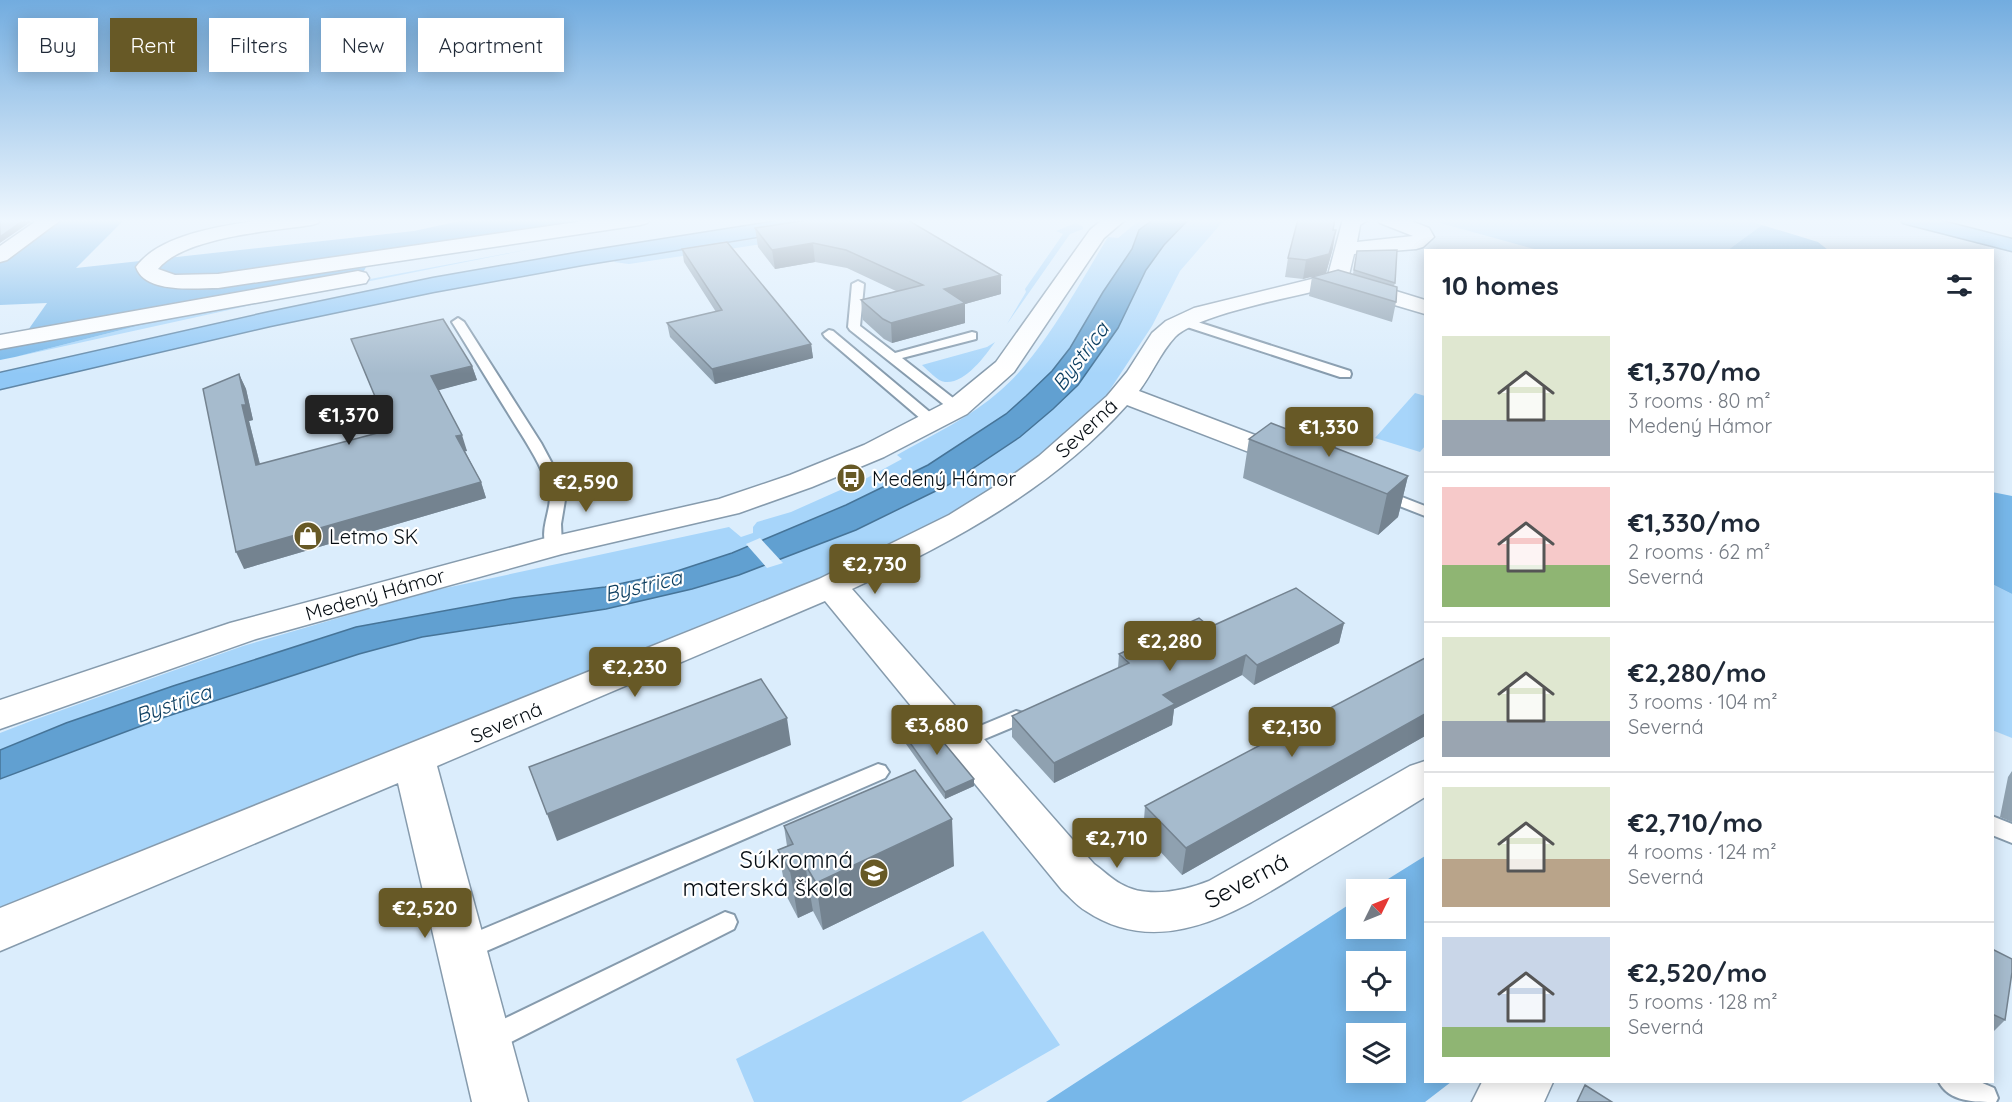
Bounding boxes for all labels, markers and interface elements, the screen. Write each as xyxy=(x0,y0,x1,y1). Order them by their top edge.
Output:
chip: Buy xyxy=(18,18,98,72)
chip: Rent xyxy=(110,18,197,72)
chip: Filters xyxy=(209,18,309,72)
chip: New xyxy=(321,18,406,72)
chip: Apartment xyxy=(418,18,564,72)
text: 10 homes xyxy=(1442,269,1559,302)
icon: filters xyxy=(1943,269,1976,302)
water label: Bystrica xyxy=(1046,316,1115,395)
text: €1,370/mo xyxy=(1628,355,1761,388)
icon: home xyxy=(1490,360,1562,432)
text: 3 rooms · 80 m² xyxy=(1628,388,1771,413)
street label: Severná xyxy=(1050,393,1122,463)
pin: €1,370 xyxy=(300,395,398,446)
text: €1,370 xyxy=(319,402,379,427)
pin: €1,330 xyxy=(1280,407,1378,458)
text: Medený Hámor xyxy=(1628,413,1772,438)
text: €1,330 xyxy=(1299,414,1359,439)
pin: €2,590 xyxy=(537,462,635,513)
bus stop icon: Medený Hámor xyxy=(835,462,867,494)
place label: Medený Hámor xyxy=(872,466,1016,491)
text: €2,590 xyxy=(554,469,618,494)
text: €1,330/mo xyxy=(1628,506,1760,539)
icon: home xyxy=(1490,511,1562,583)
shop icon: Letmo SK xyxy=(292,520,324,552)
place label: Letmo SK xyxy=(329,524,418,549)
text: 2 rooms · 62 m² xyxy=(1628,539,1770,564)
pin: €2,730 xyxy=(826,544,924,595)
text: €2,730 xyxy=(843,551,907,576)
street label: Medený Hámor xyxy=(302,562,448,626)
water label: Bystrica xyxy=(602,563,685,607)
text: Severná xyxy=(1628,564,1704,589)
pin: €2,280 xyxy=(1121,621,1219,672)
text: €2,280 xyxy=(1138,628,1202,653)
pin: €2,230 xyxy=(586,647,684,698)
text: €2,230 xyxy=(603,654,667,679)
text: €2,280/mo xyxy=(1628,656,1766,689)
icon: home xyxy=(1490,661,1562,733)
water label: Bystrica xyxy=(132,678,216,728)
text: 3 rooms · 104 m² xyxy=(1628,689,1778,714)
street label: Severná xyxy=(466,696,546,748)
pin: €3,680 xyxy=(888,705,986,756)
pin: €2,130 xyxy=(1243,707,1341,758)
text: €3,680 xyxy=(905,712,969,737)
text: €2,130 xyxy=(1263,714,1321,739)
text: Severná xyxy=(1628,714,1704,739)
text: €2,710/mo xyxy=(1628,806,1763,839)
icon: home xyxy=(1490,811,1562,883)
pin: €2,710 xyxy=(1068,818,1166,869)
text: €2,710 xyxy=(1086,825,1148,850)
text: 4 rooms · 124 m² xyxy=(1628,839,1777,864)
place label: Súkromná materská škola xyxy=(683,844,853,902)
street label: Severná xyxy=(1199,845,1293,915)
school or university icon: Súkromná materská škola xyxy=(858,857,890,889)
text: Severná xyxy=(1628,864,1704,889)
north arrow xyxy=(1346,879,1406,939)
map controls xyxy=(1346,879,1406,1083)
pin: €2,520 xyxy=(376,888,474,939)
text: €2,520 xyxy=(393,895,457,920)
button: locate xyxy=(1346,951,1406,1011)
text: €2,520/mo xyxy=(1628,956,1767,989)
icon: home xyxy=(1490,961,1562,1033)
text: 5 rooms · 128 m² xyxy=(1628,989,1778,1014)
text: Severná xyxy=(1628,1014,1704,1039)
button: layers xyxy=(1346,1023,1406,1083)

